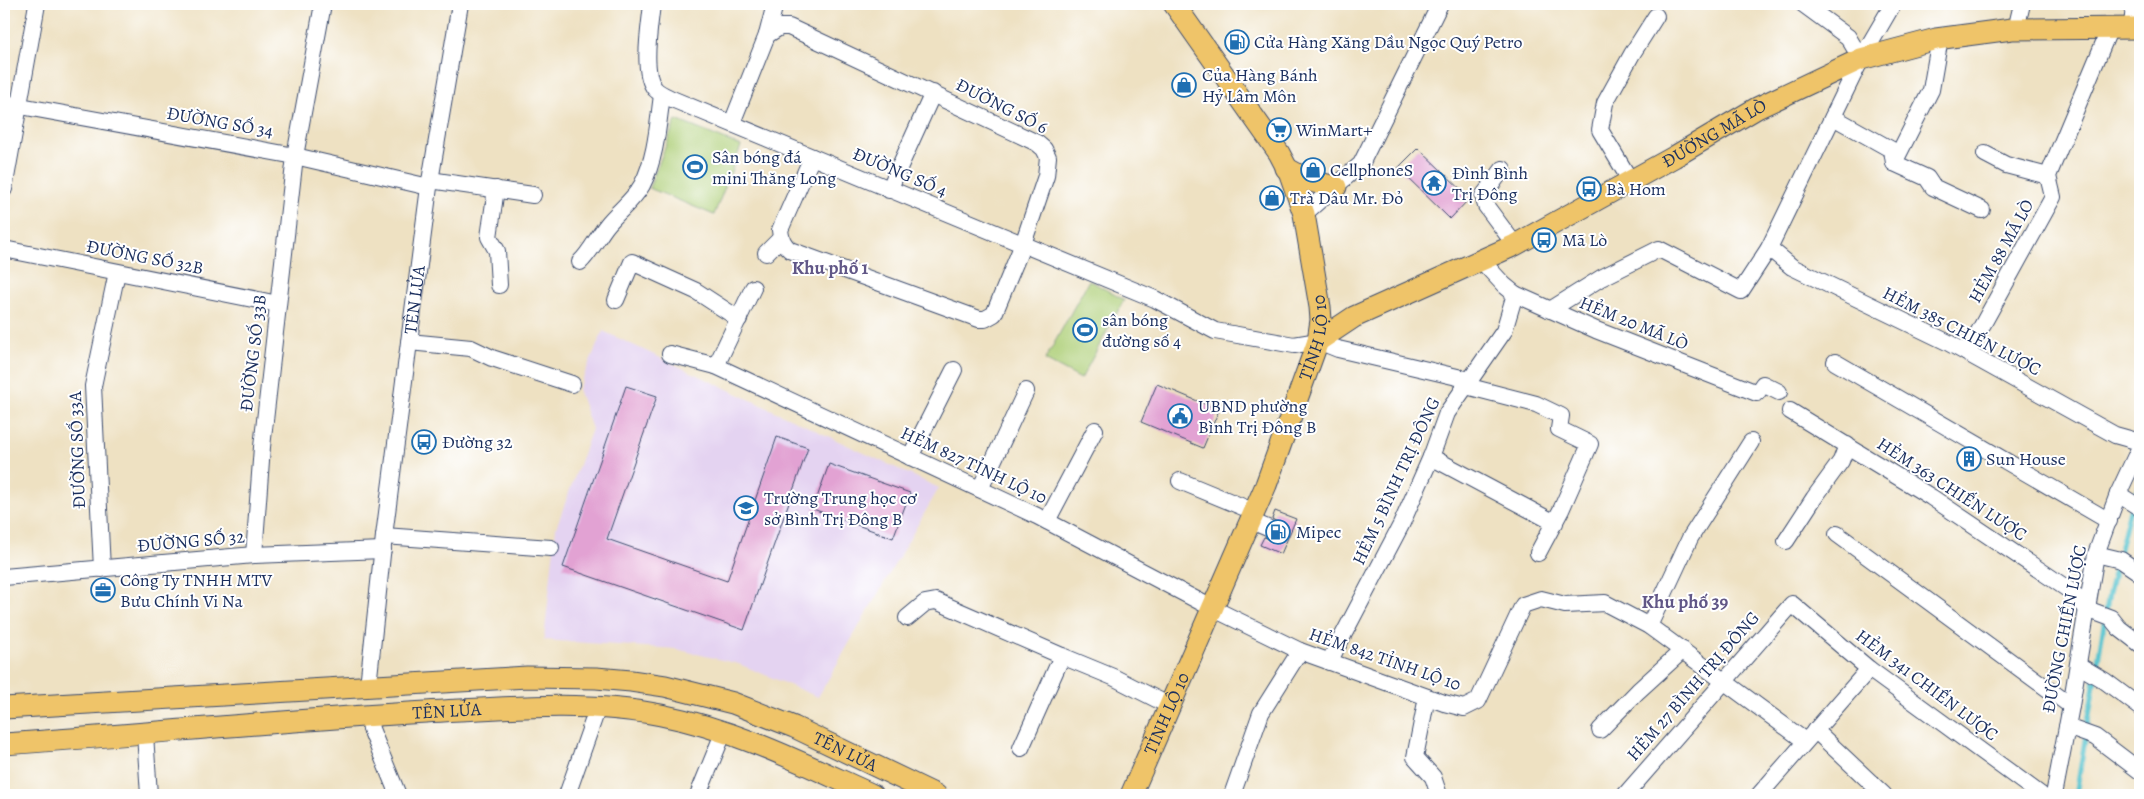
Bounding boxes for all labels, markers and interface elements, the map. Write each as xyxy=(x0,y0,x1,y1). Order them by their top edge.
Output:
fuel station icon: Cửa Hàng Xăng Dầu Ngọc Quý Petro xyxy=(1224,29,1250,55)
place label: Cửa Hàng Xăng Dầu Ngọc Quý Petro xyxy=(1254,30,1522,54)
place label: Của Hàng Bánh Hỷ Lâm Môn xyxy=(1202,63,1318,108)
shop icon: Của Hàng Bánh Hỷ Lâm Môn xyxy=(1171,72,1197,98)
street label: ĐƯỜNG SỐ 6 xyxy=(952,73,1052,139)
street label: ĐƯỜNG MÃ LÒ xyxy=(1658,93,1770,173)
street label: ĐƯỜNG SỐ 34 xyxy=(165,101,275,143)
supermarket icon: WinMart+ xyxy=(1266,117,1292,143)
place label: WinMart+ xyxy=(1295,118,1372,142)
street label: ĐƯỜNG SỐ 4 xyxy=(849,141,951,203)
place label: Sân bóng đá mini Thăng Long xyxy=(712,145,836,190)
sports icon: Sân bóng đá mini Thăng Long xyxy=(682,154,708,180)
shop icon: CellphoneS xyxy=(1300,157,1326,183)
place label: CellphoneS xyxy=(1330,158,1413,182)
place label: Đình Bình Trị Đông xyxy=(1452,161,1528,206)
temple icon: Đình Bình Trị Đông xyxy=(1421,170,1447,196)
bus stop icon: Bà Hom xyxy=(1576,176,1602,202)
place label: Bà Hom xyxy=(1606,177,1666,201)
shop icon: Trà Dâu Mr. Đỏ xyxy=(1259,185,1285,211)
place label: Trà Dâu Mr. Đỏ xyxy=(1290,186,1403,210)
street label: HẺM 88 MÃ LÒ xyxy=(1963,195,2039,307)
bus stop icon: Mã Lò xyxy=(1531,227,1557,253)
place label: Mã Lò xyxy=(1562,228,1607,252)
street label: ĐƯỜNG SỐ 32B xyxy=(84,234,206,280)
district label: Khu phố 1 xyxy=(792,255,869,281)
street label: TÊN LỬA xyxy=(398,264,431,336)
street label: HẺM 385 CHIẾN LƯỢC xyxy=(1879,281,2045,381)
street label: HẺM 20 MÃ LÒ xyxy=(1576,290,1692,356)
street label: ĐƯỜNG SỐ 33B xyxy=(234,293,272,413)
street label: TỈNH LỘ 10 xyxy=(1293,293,1334,384)
place label: sân bóng đường số 4 xyxy=(1102,308,1181,353)
sports icon: sân bóng đường số 4 xyxy=(1072,317,1098,343)
street label: ĐƯỜNG SỐ 33A xyxy=(63,390,91,509)
street label: HẺM 5 BÌNH TRỊ ĐÔNG xyxy=(1347,393,1445,569)
place label: UBND phường Bình Trị Đông B xyxy=(1198,394,1317,439)
public building icon: UBND phường Bình Trị Đông B xyxy=(1167,403,1193,429)
street label: HẺM 827 TỈNH LỘ 10 xyxy=(897,421,1051,509)
bus stop icon: Đường 32 xyxy=(411,429,437,455)
place label: Đường 32 xyxy=(442,430,513,454)
street label: HẺM 363 CHIẾN LƯỢC xyxy=(1873,432,2031,546)
building icon: Sun House xyxy=(1956,446,1982,472)
place label: Sun House xyxy=(1986,447,2066,471)
place label: Trường Trung học cơ sở Bình Trị Đông B xyxy=(764,486,917,531)
school or university icon: Trường Trung học cơ sở Bình Trị Đông B xyxy=(733,495,759,521)
fuel station icon: Mipec xyxy=(1265,519,1291,545)
place label: Mipec xyxy=(1296,520,1341,544)
street label: ĐƯỜNG SỐ 32 xyxy=(136,524,246,558)
street label: ĐƯỜNG CHIẾN LƯỢC xyxy=(2036,543,2092,715)
place label: Công Ty TNHH MTV Bưu Chính Vi Na xyxy=(120,568,272,613)
office icon: Công Ty TNHH MTV Bưu Chính Vi Na xyxy=(90,577,116,603)
district label: Khu phố 39 xyxy=(1642,589,1729,615)
street label: HẺM 27 BÌNH TRỊ ĐÔNG xyxy=(1621,606,1765,766)
street label: HẺM 842 TỈNH LỘ 10 xyxy=(1306,622,1464,696)
street label: HẺM 341 CHIẾN LƯỢC xyxy=(1851,624,2003,746)
street label: TỈNH LỘ 10 xyxy=(1138,669,1195,758)
street label: TÊN LỬA xyxy=(412,697,482,725)
street label: TÊN LỬA xyxy=(809,726,882,778)

